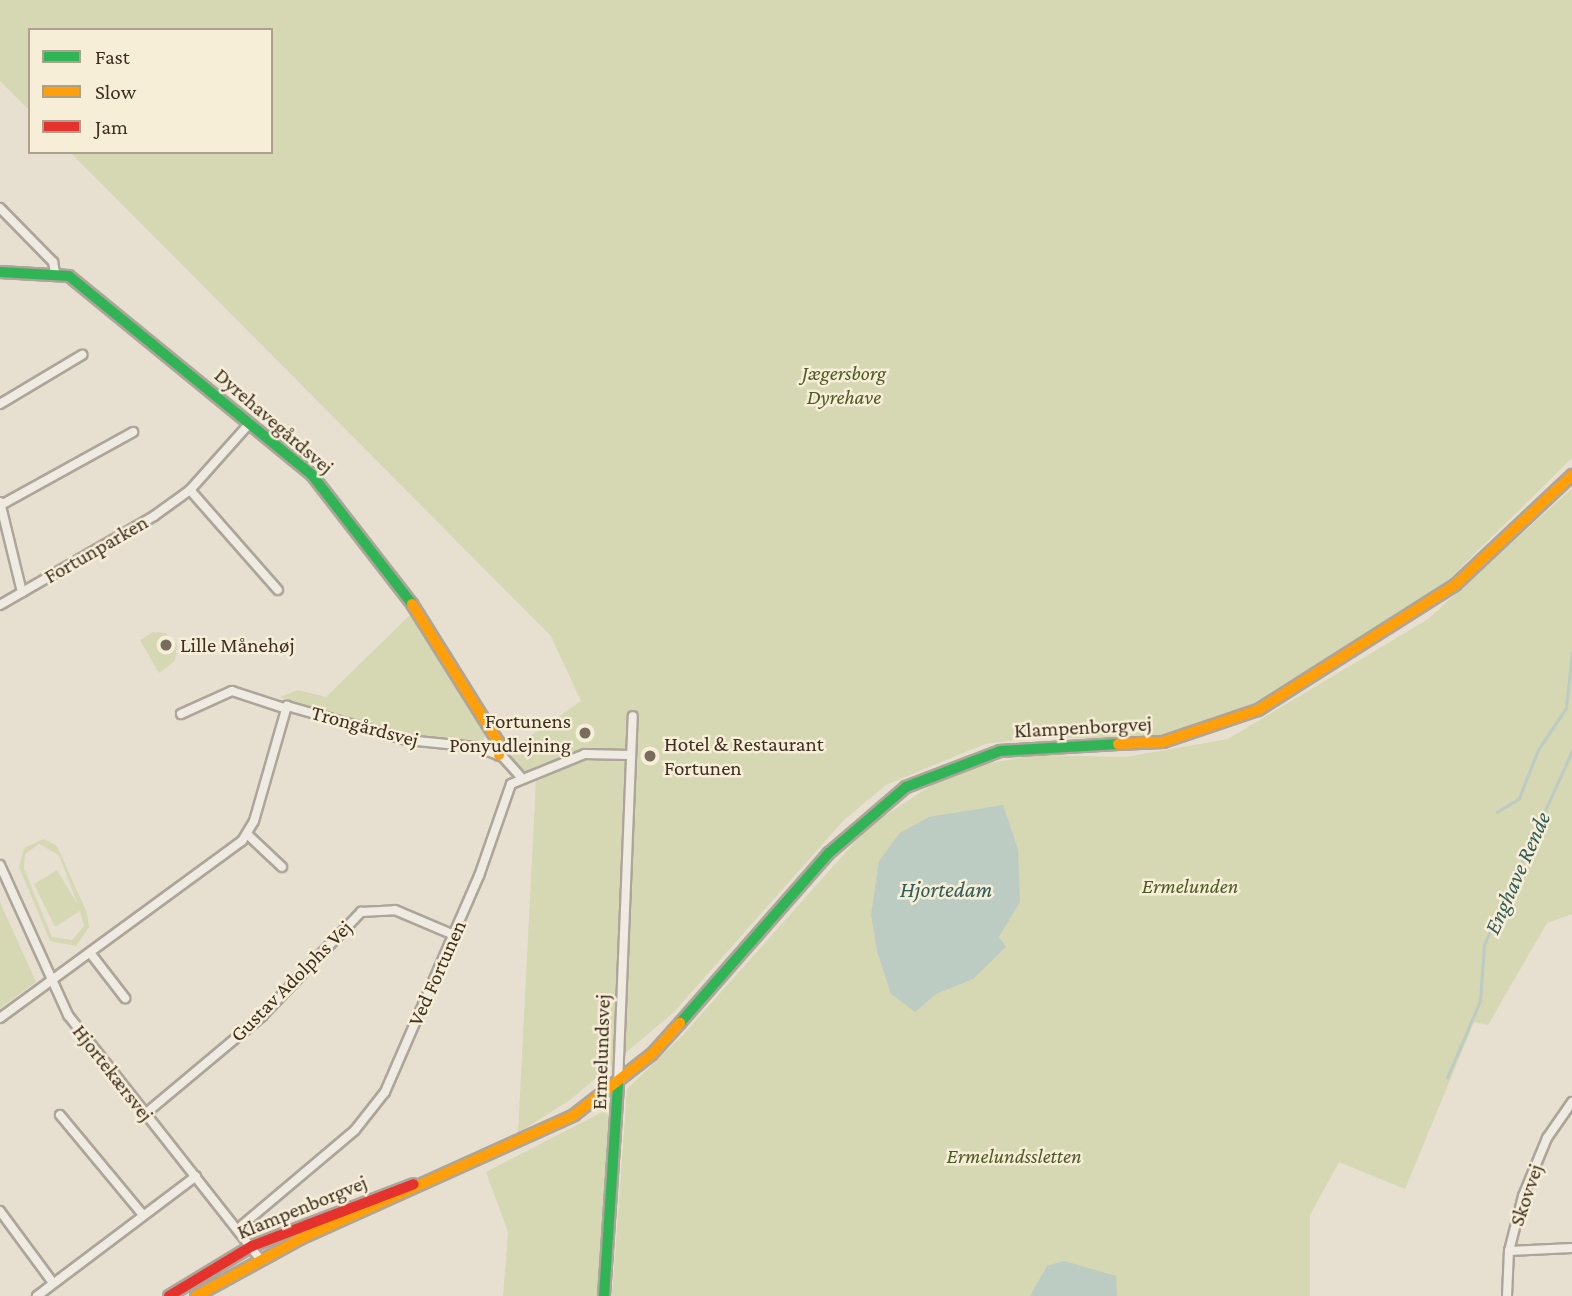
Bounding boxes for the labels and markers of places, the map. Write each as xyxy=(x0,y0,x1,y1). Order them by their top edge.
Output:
place label: Lille Månehøj xyxy=(180,632,295,658)
marker: Lille Månehøj xyxy=(158,637,174,653)
place label: Fortunens Ponyudlejning xyxy=(449,708,571,758)
marker: Fortunens Ponyudlejning xyxy=(577,725,593,741)
place label: Hotel & Restaurant Fortunen xyxy=(664,731,824,781)
marker: Hotel & Restaurant Fortunen xyxy=(642,748,658,764)

